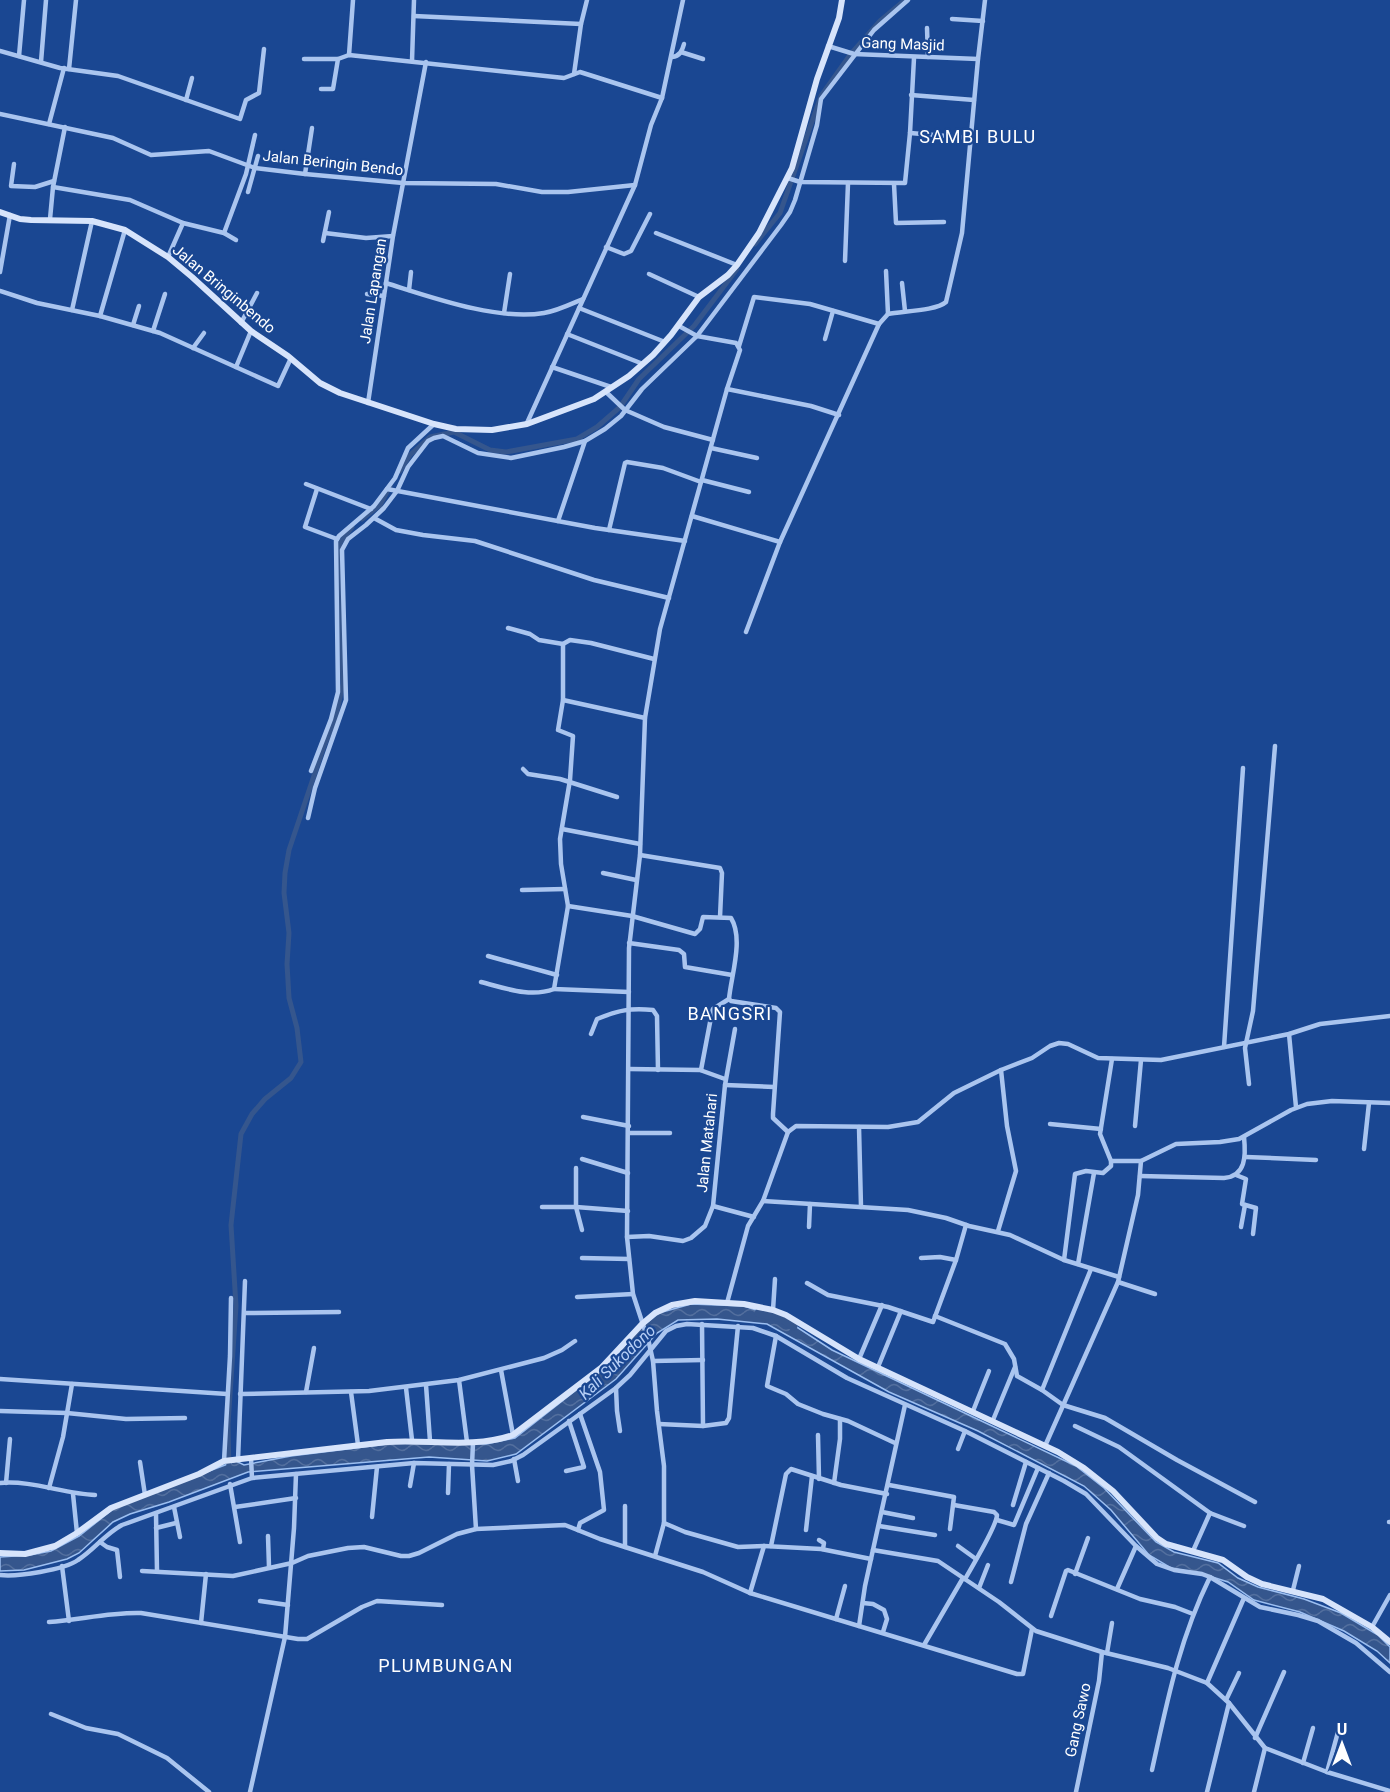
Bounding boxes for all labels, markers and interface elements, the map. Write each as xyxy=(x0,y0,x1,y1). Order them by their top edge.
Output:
street label: Gang Masjid xyxy=(861,34,945,54)
district label: SAMBI BULU xyxy=(919,126,1037,147)
street label: Jalan Beringin Bendo xyxy=(262,147,404,179)
street label: Jalan Lapangan xyxy=(356,237,390,345)
street label: Jalan Bringinbendo xyxy=(169,241,279,337)
district label: BANGSRI xyxy=(687,1003,773,1024)
street label: Jalan Matahari xyxy=(693,1092,721,1194)
water label: Kali Sukodono xyxy=(575,1321,659,1403)
district label: PLUMBUNGAN xyxy=(378,1655,514,1676)
street label: Gang Sawo xyxy=(1061,1681,1095,1759)
north arrow xyxy=(1312,1714,1372,1774)
text: U xyxy=(1337,1720,1347,1739)

